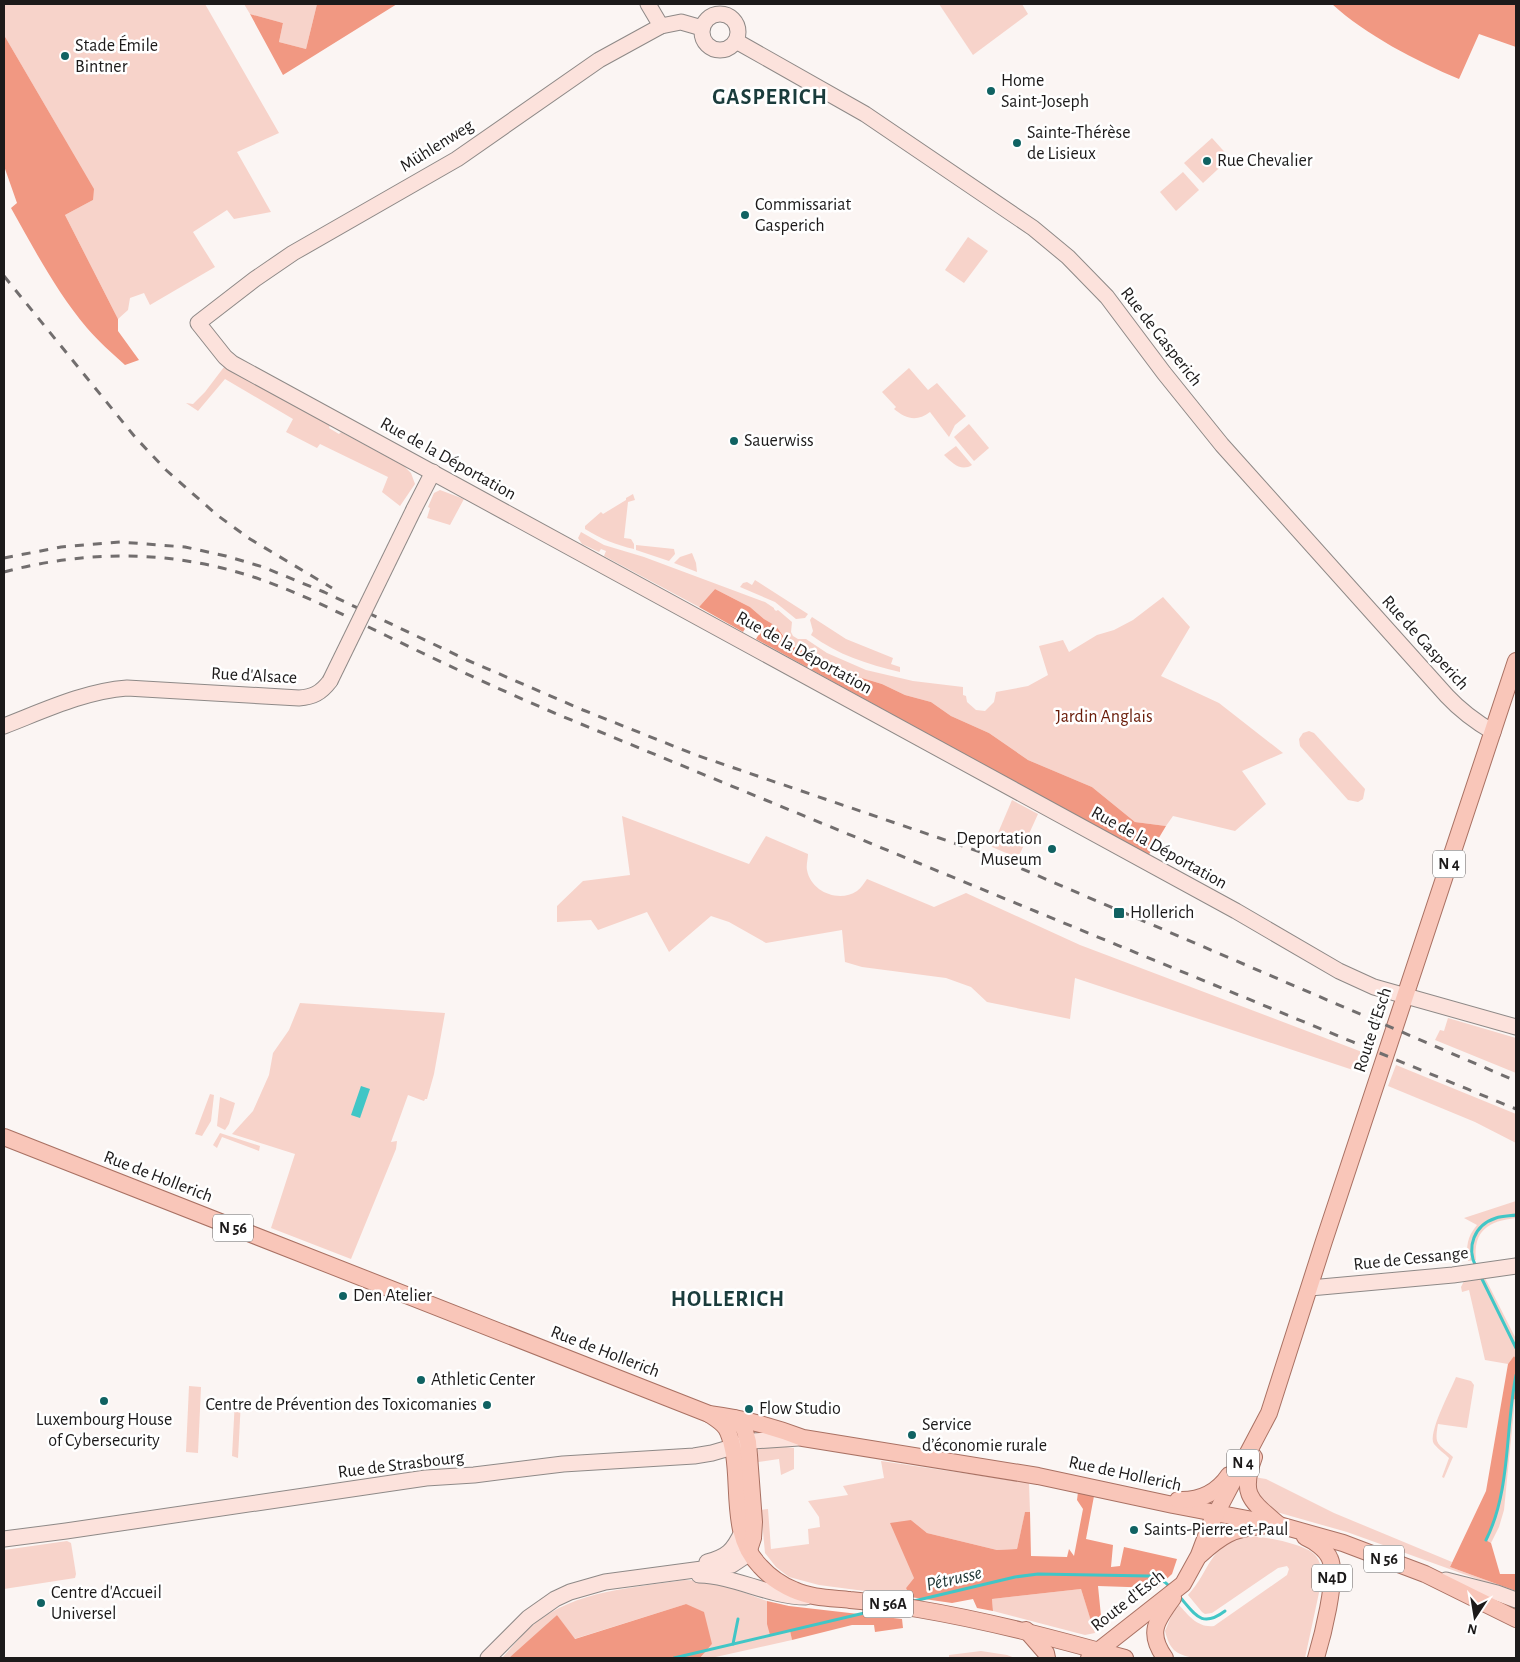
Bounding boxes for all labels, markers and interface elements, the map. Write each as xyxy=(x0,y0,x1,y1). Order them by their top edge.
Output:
place label: Stade Émile Bintner xyxy=(75,34,158,76)
marker: Stade Émile Bintner xyxy=(59,50,71,62)
place label: Home Saint-Joseph xyxy=(1001,72,1089,111)
marker: Home Saint-Joseph xyxy=(985,85,997,97)
district label: GASPERICH xyxy=(712,86,828,108)
street label: Mühlenweg xyxy=(397,116,477,176)
place label: Sainte-Thérèse de Lisieux xyxy=(1027,124,1131,163)
marker: Sainte-Thérèse de Lisieux xyxy=(1011,137,1023,149)
place label: Rue Chevalier xyxy=(1217,152,1313,170)
marker: Rue Chevalier xyxy=(1201,155,1213,167)
place label: Commissariat Gasperich xyxy=(755,196,852,235)
marker: Commissariat Gasperich xyxy=(739,209,751,221)
street label: Rue de Gasperich xyxy=(1117,284,1205,390)
street label: Rue de la Déportation xyxy=(377,414,519,504)
place label: Sauerwiss xyxy=(744,432,814,450)
marker: Sauerwiss xyxy=(728,435,740,447)
street label: Rue de Gasperich xyxy=(1378,592,1472,694)
street label: Rue de la Déportation xyxy=(733,608,875,698)
street label: Rue d'Alsace xyxy=(210,665,298,687)
park label: Jardin Anglais xyxy=(1055,708,1153,726)
street label: Rue de la Déportation xyxy=(1088,803,1230,893)
place label: Deportation Museum xyxy=(956,830,1042,869)
marker: Deportation Museum xyxy=(1046,843,1058,855)
road number: N 4 xyxy=(1433,851,1465,878)
place label: Hollerich xyxy=(1130,904,1194,922)
marker: Hollerich xyxy=(1112,906,1126,920)
street label: Route d'Esch xyxy=(1351,985,1395,1075)
street label: Rue de Hollerich xyxy=(101,1148,215,1206)
road number: N 56 xyxy=(213,1214,253,1242)
street label: Rue de Cessange xyxy=(1352,1244,1470,1274)
place label: Den Atelier xyxy=(353,1287,432,1305)
district label: HOLLERICH xyxy=(671,1288,785,1310)
marker: Den Atelier xyxy=(337,1290,349,1302)
street label: Rue de Hollerich xyxy=(548,1323,662,1381)
place label: Athletic Center xyxy=(431,1371,535,1389)
marker: Athletic Center xyxy=(415,1374,427,1386)
marker: Luxembourg House of Cybersecurity xyxy=(98,1395,110,1407)
place label: Centre de Prévention des Toxicomanies xyxy=(206,1396,477,1414)
marker: Centre de Prévention des Toxicomanies xyxy=(481,1399,493,1411)
place label: Flow Studio xyxy=(759,1400,841,1418)
marker: Flow Studio xyxy=(743,1403,755,1415)
place label: Luxembourg House of Cybersecurity xyxy=(36,1411,172,1450)
place label: Service d’économie rurale xyxy=(922,1416,1047,1455)
marker: Service d’économie rurale xyxy=(906,1429,918,1441)
street label: Rue de Strasbourg xyxy=(337,1448,465,1482)
road number: N 4 xyxy=(1227,1450,1259,1476)
street label: Rue de Hollerich xyxy=(1067,1453,1183,1495)
place label: Saints-Pierre-et-Paul xyxy=(1144,1521,1289,1539)
marker: Saints-Pierre-et-Paul xyxy=(1128,1524,1140,1536)
road number: N 56 xyxy=(1364,1546,1404,1572)
water label: Pétrusse xyxy=(924,1563,984,1595)
road number: N4D xyxy=(1312,1565,1352,1592)
street label: Route d'Esch xyxy=(1088,1567,1168,1635)
place label: Centre d'Accueil Universel xyxy=(51,1584,162,1623)
road number: N 56A xyxy=(863,1590,913,1618)
north arrow xyxy=(1450,1592,1500,1642)
marker: Centre d'Accueil Universel xyxy=(35,1597,47,1609)
text: N xyxy=(1466,1621,1479,1637)

